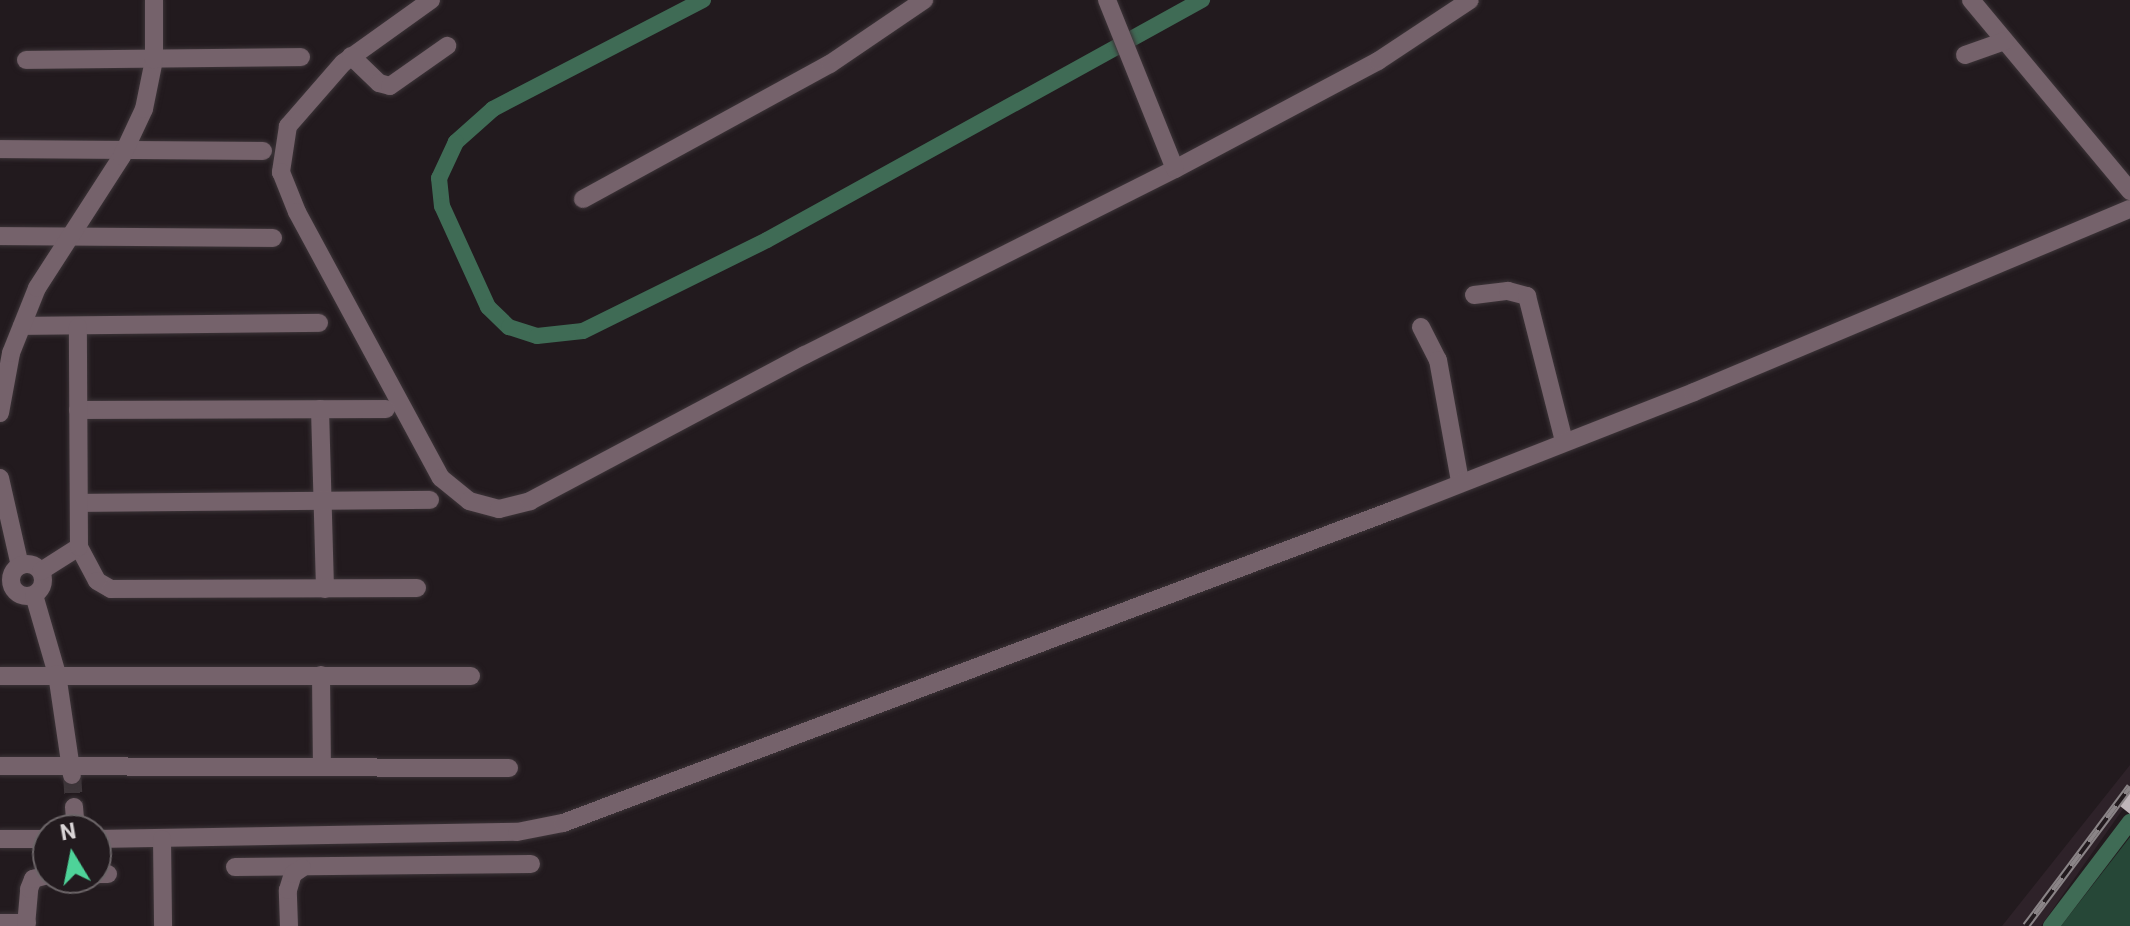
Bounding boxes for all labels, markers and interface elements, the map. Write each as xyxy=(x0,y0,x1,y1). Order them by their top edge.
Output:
north arrow xyxy=(32,814,112,894)
text: N xyxy=(58,818,78,846)

